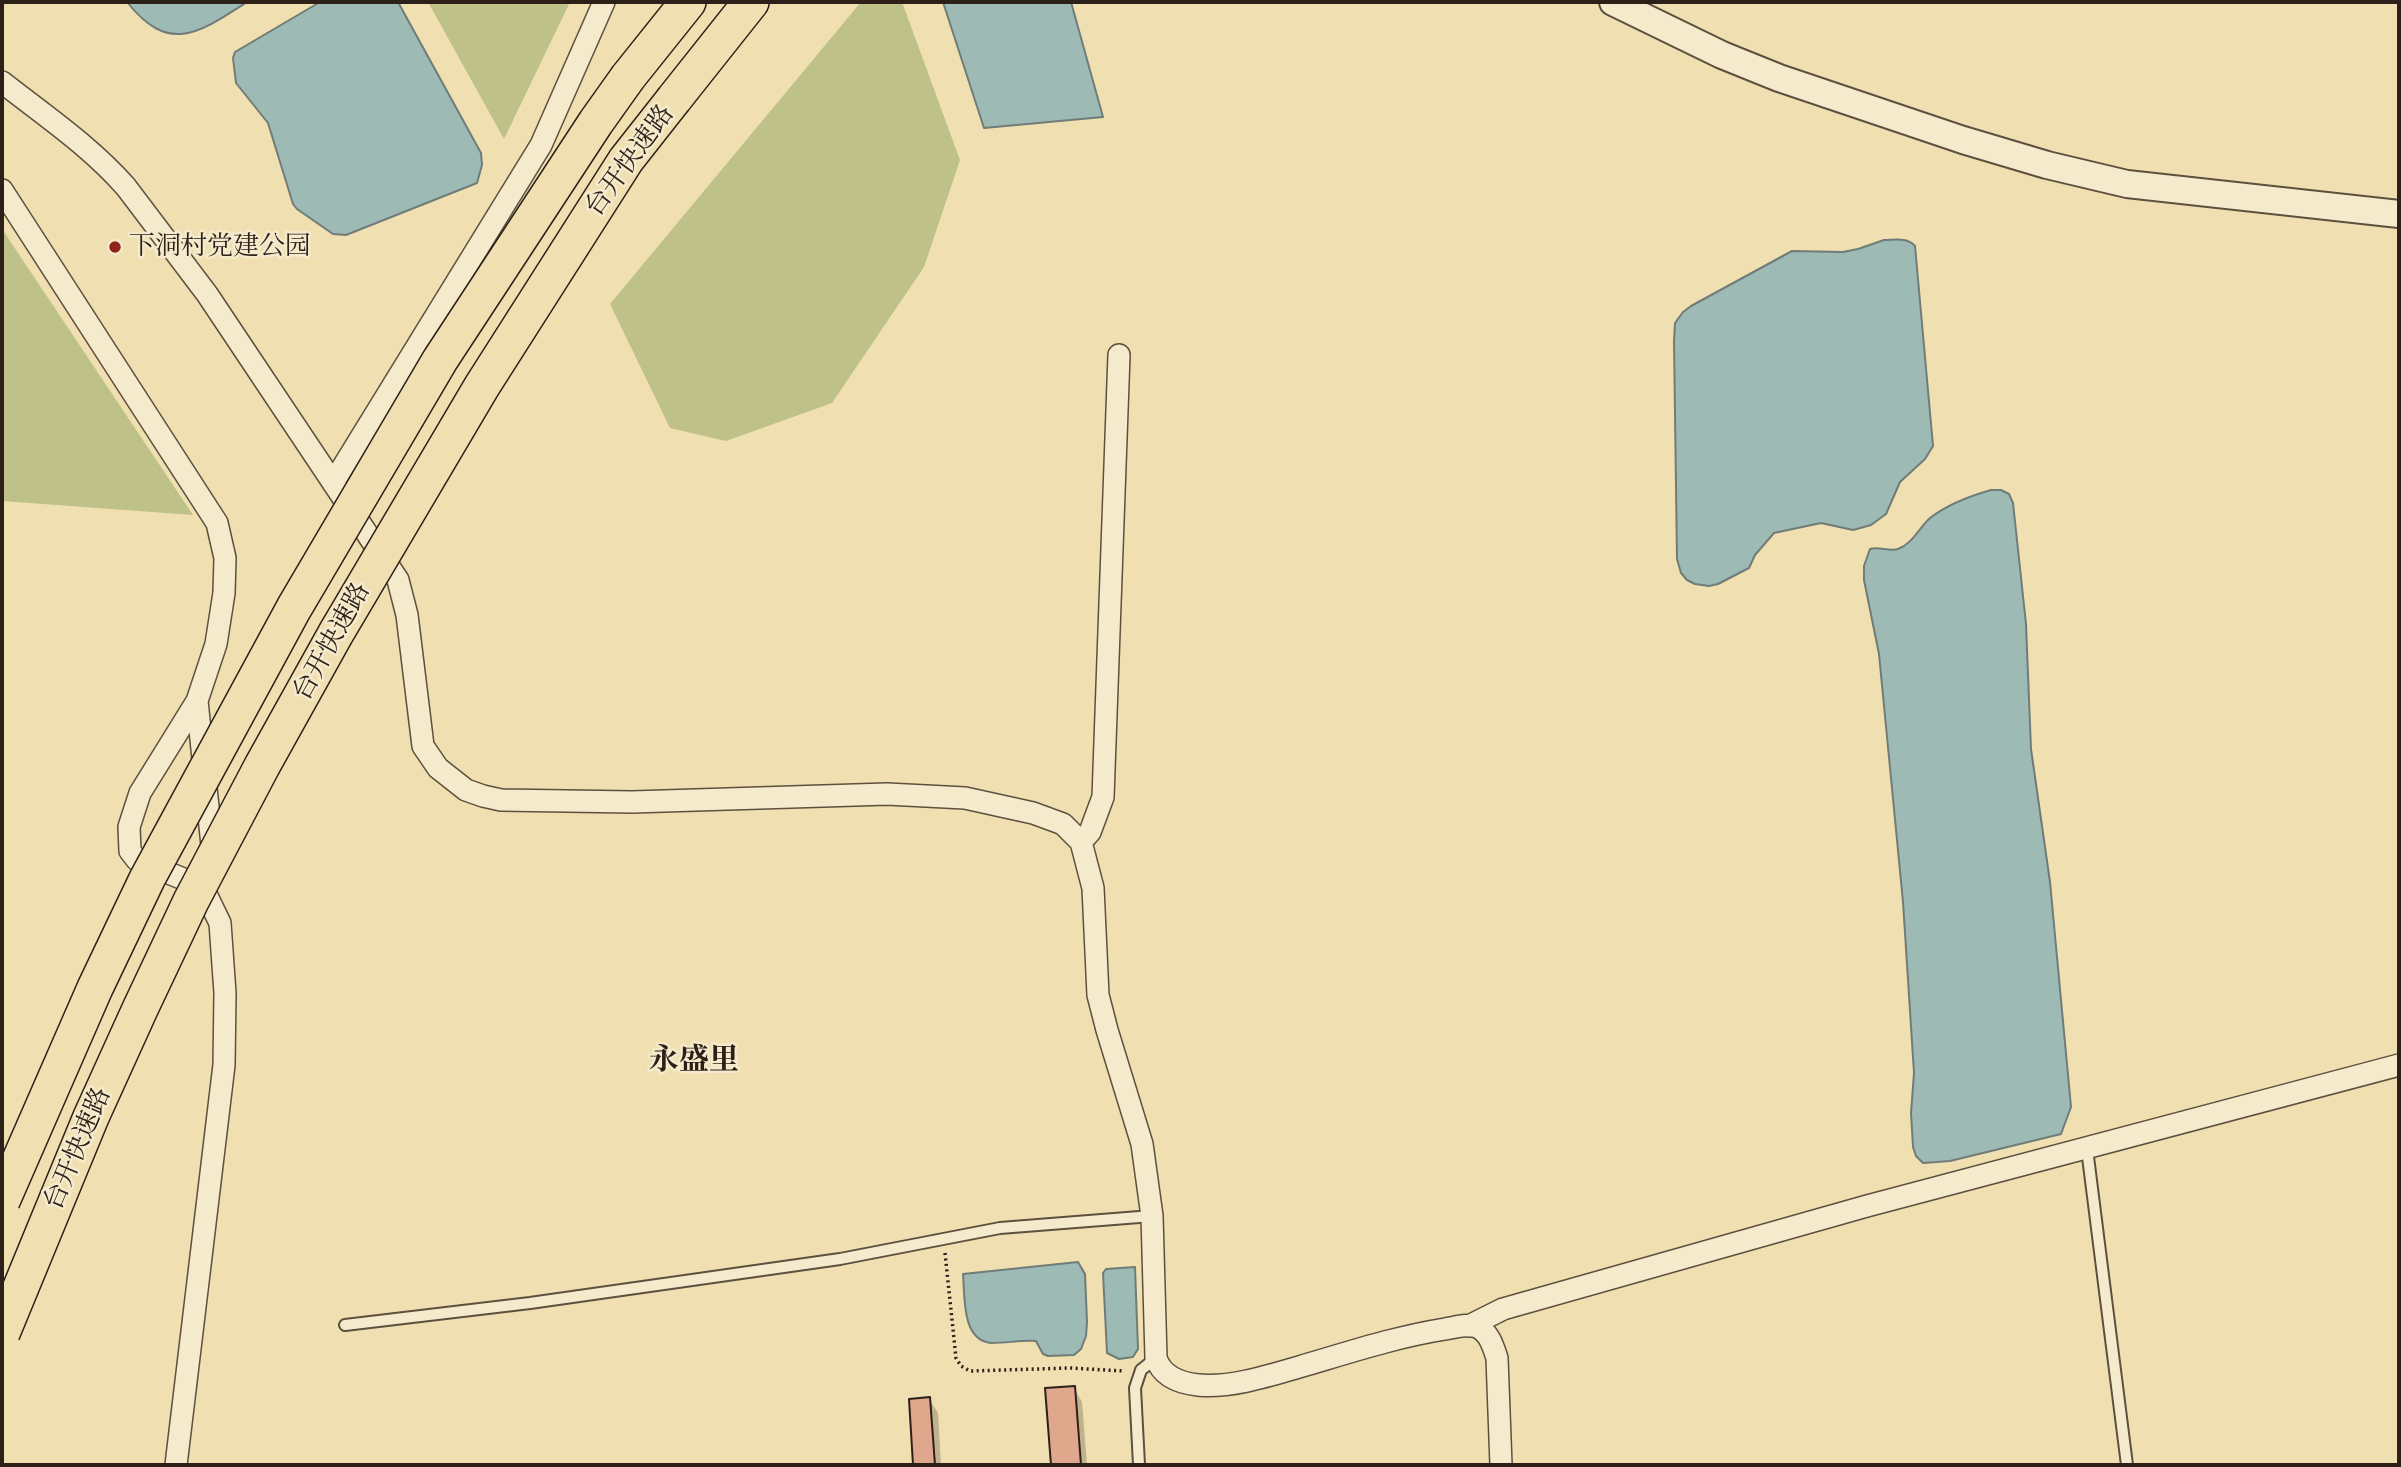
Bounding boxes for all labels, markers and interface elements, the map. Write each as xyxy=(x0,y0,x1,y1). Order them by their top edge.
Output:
street label: 台开快速路 xyxy=(579,99,681,223)
place label: 下洞村党建公园 xyxy=(129,231,311,263)
marker: 下洞村党建公园 xyxy=(107,239,123,255)
street label: 台开快速路 xyxy=(287,578,377,706)
district label: 永盛里 xyxy=(649,1043,739,1079)
street label: 台开快速路 xyxy=(38,1083,118,1215)

